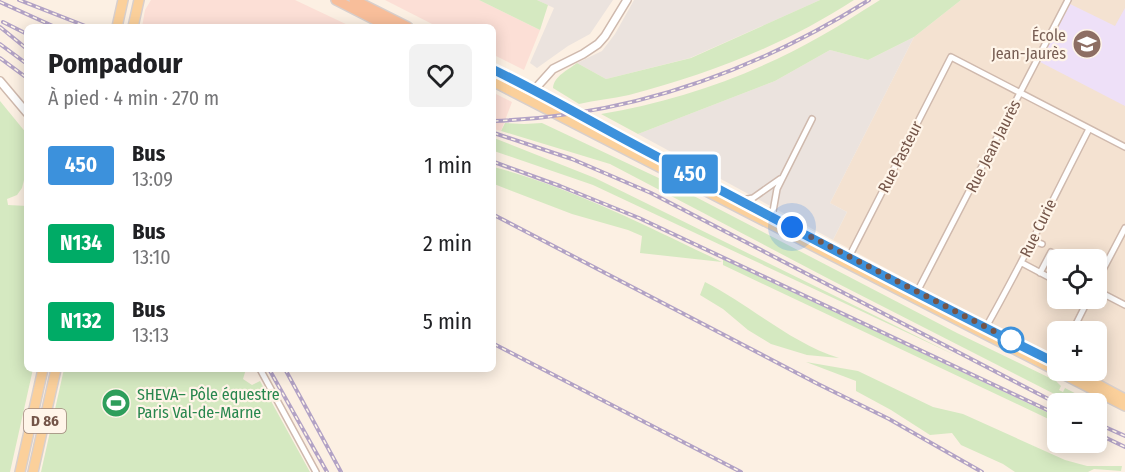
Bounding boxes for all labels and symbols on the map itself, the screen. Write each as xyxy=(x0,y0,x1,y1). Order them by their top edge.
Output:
place label: École Jean-Jaurès xyxy=(991,26,1066,63)
school or university icon: École Jean-Jaurès xyxy=(1071,28,1103,60)
street label: Rue Jean Jaurès xyxy=(962,96,1025,195)
street label: Rue Pasteur xyxy=(874,118,926,196)
line badge: 450 xyxy=(656,154,724,194)
street label: Rue Curie xyxy=(1016,196,1060,260)
your location xyxy=(777,212,807,242)
unlabelled marker xyxy=(998,327,1024,353)
place label: SHEVA– Pôle équestre Paris Val-de-Marne xyxy=(137,385,280,422)
sports icon: SHEVA– Pôle équestre Paris Val-de-Marne xyxy=(100,387,132,419)
road number: D 86 xyxy=(24,409,66,433)

